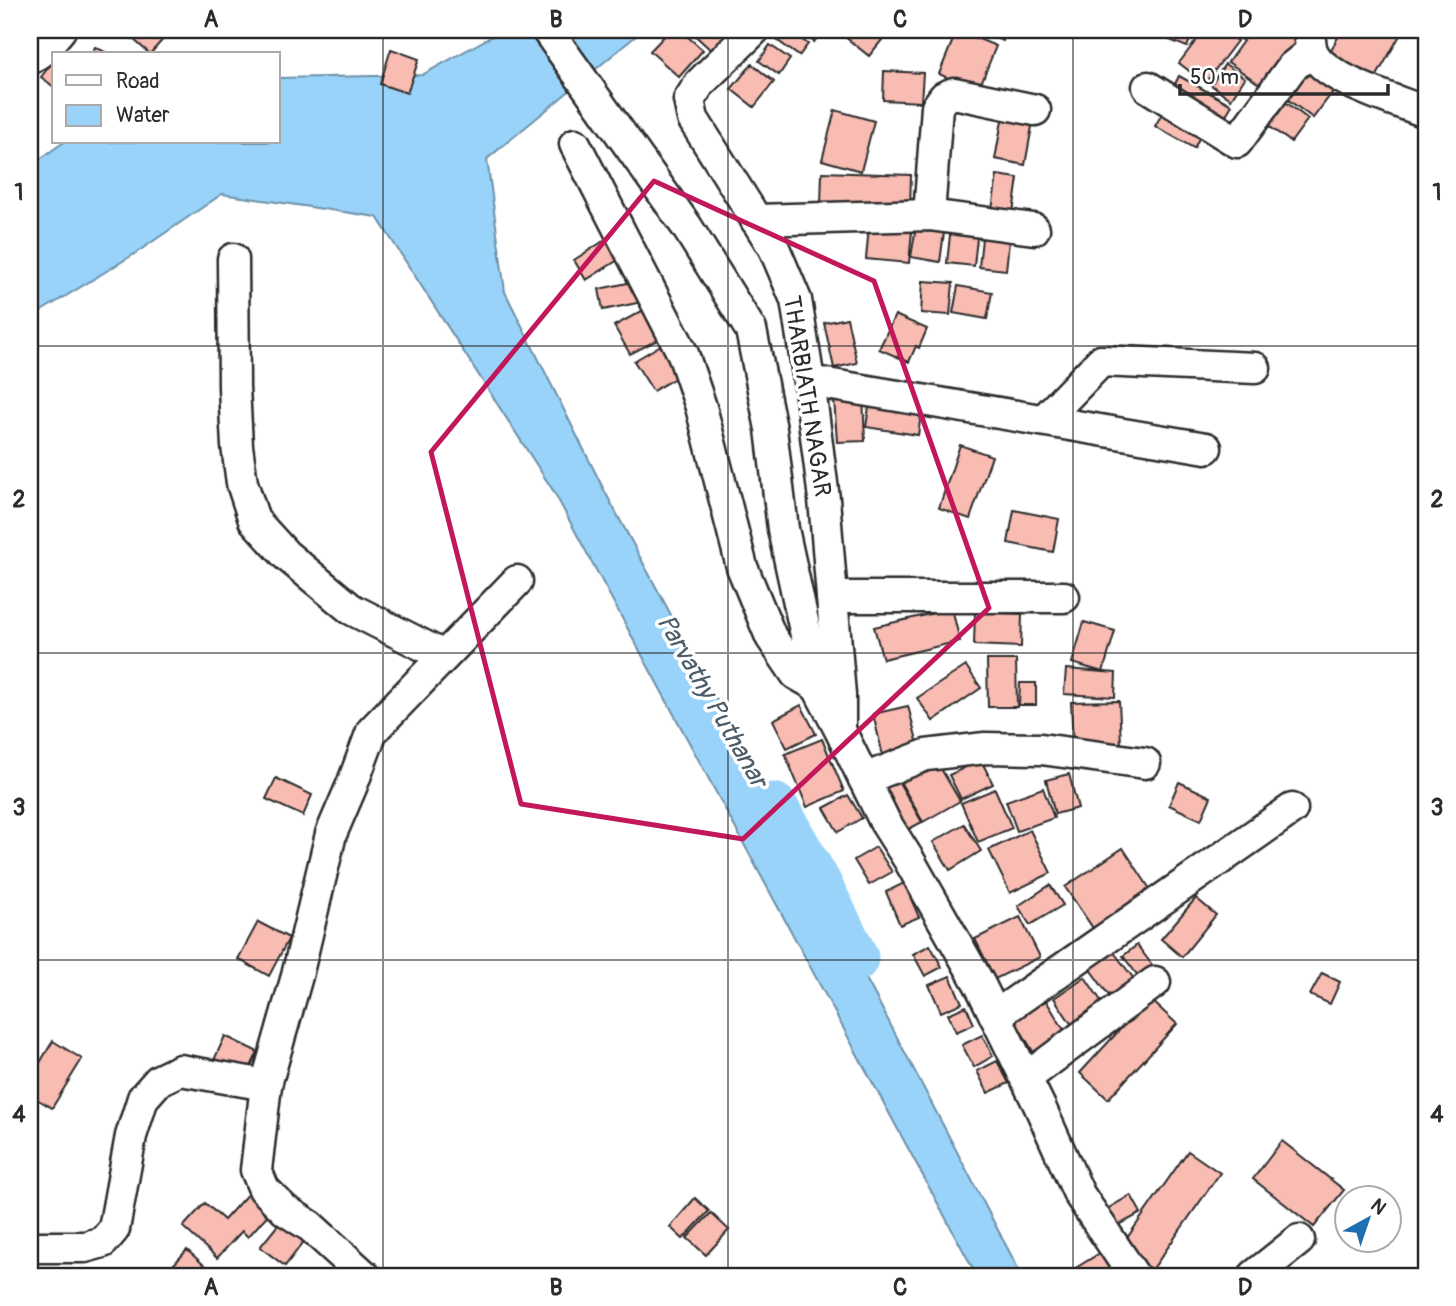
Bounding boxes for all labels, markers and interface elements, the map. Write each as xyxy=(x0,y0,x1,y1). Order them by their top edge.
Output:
text: A xyxy=(204,5,219,34)
text: B xyxy=(549,5,563,34)
text: C xyxy=(893,5,907,34)
text: D xyxy=(1238,5,1252,34)
legend xyxy=(52,52,280,144)
scale bar xyxy=(1180,52,1388,96)
text: 50 m xyxy=(1190,64,1239,91)
text: Road xyxy=(116,68,160,95)
text: Water xyxy=(116,102,170,129)
text: 1 xyxy=(15,178,24,207)
text: 1 xyxy=(1433,178,1442,207)
street label: THARBIATH NAGAR xyxy=(777,294,837,499)
text: 2 xyxy=(13,485,26,514)
text: 2 xyxy=(1431,485,1444,514)
water label: Parvathy Puthanar xyxy=(649,609,776,796)
text: 3 xyxy=(13,793,25,822)
text: 3 xyxy=(1431,793,1443,822)
text: 4 xyxy=(12,1100,26,1129)
text: 4 xyxy=(1430,1100,1444,1129)
north arrow xyxy=(1334,1184,1404,1254)
text: N xyxy=(1366,1193,1391,1220)
text: A xyxy=(204,1273,219,1302)
text: B xyxy=(549,1273,563,1302)
text: C xyxy=(893,1273,907,1302)
text: D xyxy=(1238,1273,1252,1302)

